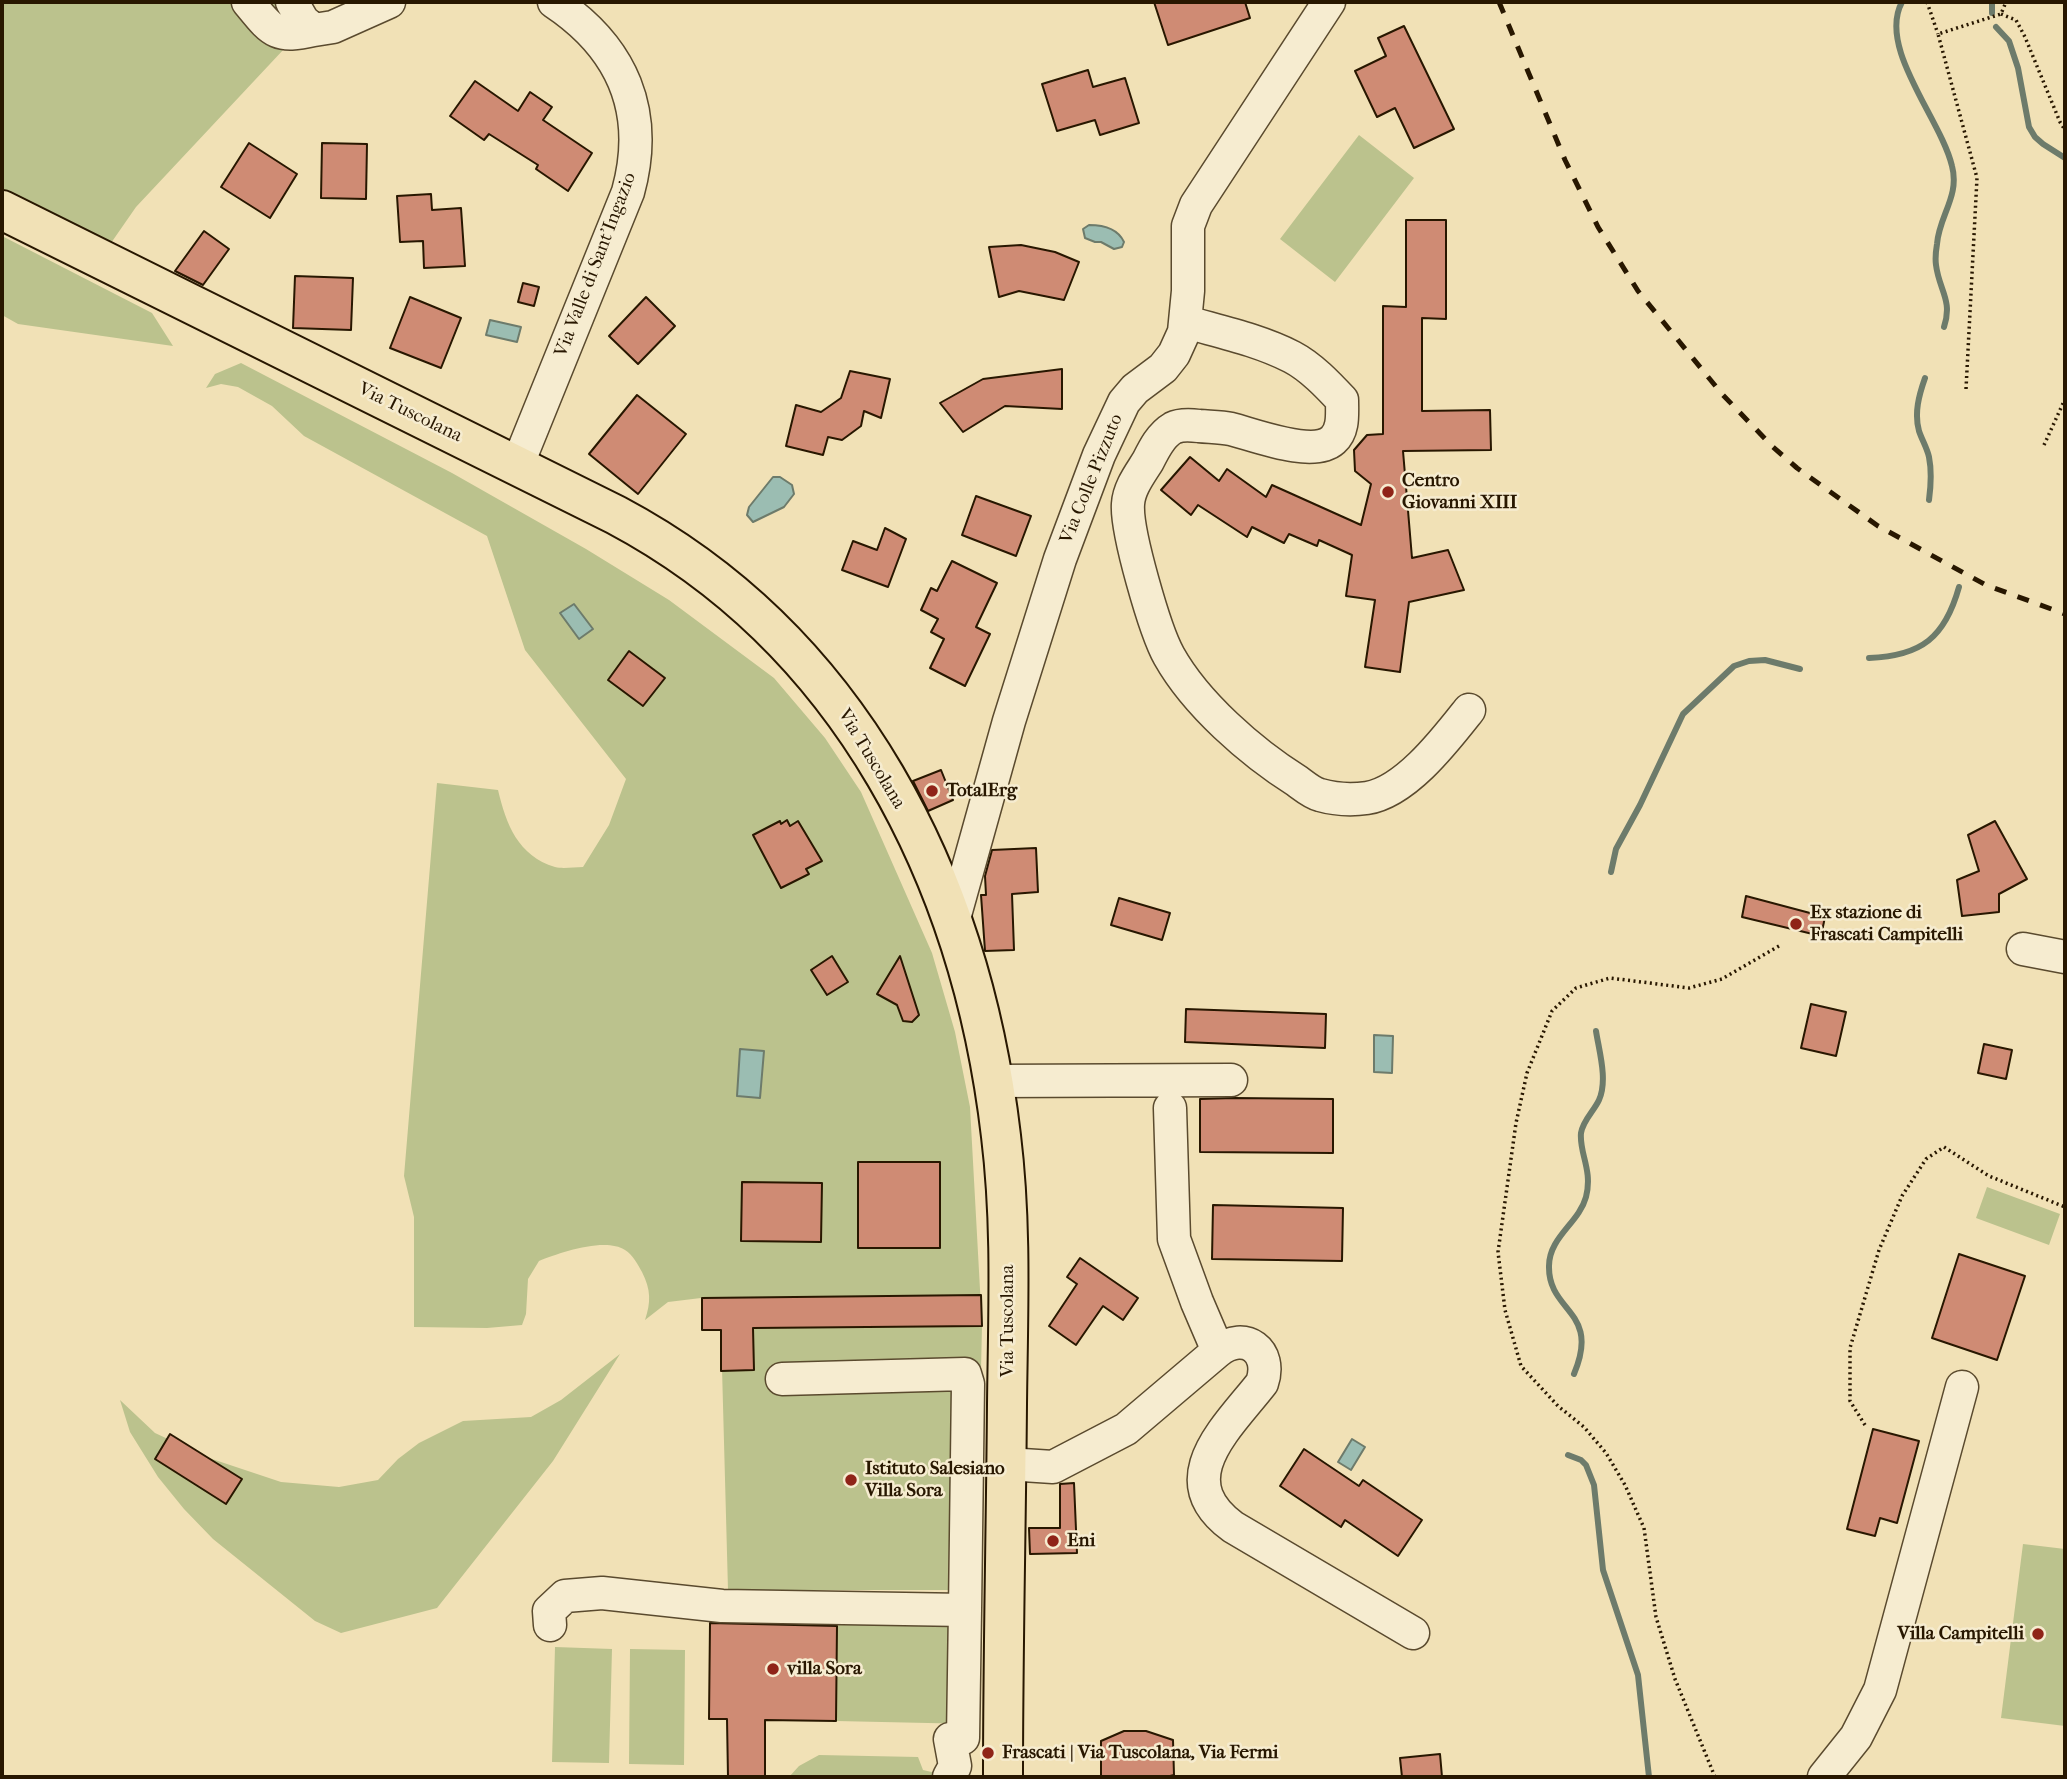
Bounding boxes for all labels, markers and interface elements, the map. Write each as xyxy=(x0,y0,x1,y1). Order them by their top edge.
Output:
street label: Via Valle di Sant'Ingazio xyxy=(550,169,642,361)
street label: Via Tuscolana xyxy=(354,378,466,448)
street label: Via Colle Pizzuto xyxy=(1056,411,1128,547)
place label: Centro Giovanni XIII xyxy=(1402,470,1517,514)
marker: Centro Giovanni XIII xyxy=(1380,484,1396,500)
street label: Via Tuscolana xyxy=(832,705,910,813)
place label: TotalErg xyxy=(946,780,1017,802)
marker: TotalErg xyxy=(924,783,940,799)
place label: Ex stazione di Frascati Campitelli xyxy=(1810,902,1963,946)
marker: Ex stazione di Frascati Campitelli xyxy=(1788,916,1804,932)
street label: Via Tuscolana xyxy=(997,1265,1019,1377)
place label: Istituto Salesiano Villa Sora xyxy=(865,1458,1005,1502)
marker: Istituto Salesiano Villa Sora xyxy=(843,1472,859,1488)
place label: Eni xyxy=(1067,1530,1095,1552)
marker: Eni xyxy=(1045,1533,1061,1549)
place label: Villa Campitelli xyxy=(1897,1623,2024,1645)
marker: Villa Campitelli xyxy=(2030,1626,2046,1642)
place label: villa Sora xyxy=(787,1658,862,1680)
marker: villa Sora xyxy=(765,1661,781,1677)
place label: Frascati | Via Tuscolana, Via Fermi xyxy=(1002,1742,1278,1764)
marker: Frascati | Via Tuscolana, Via Fermi xyxy=(980,1745,996,1761)

